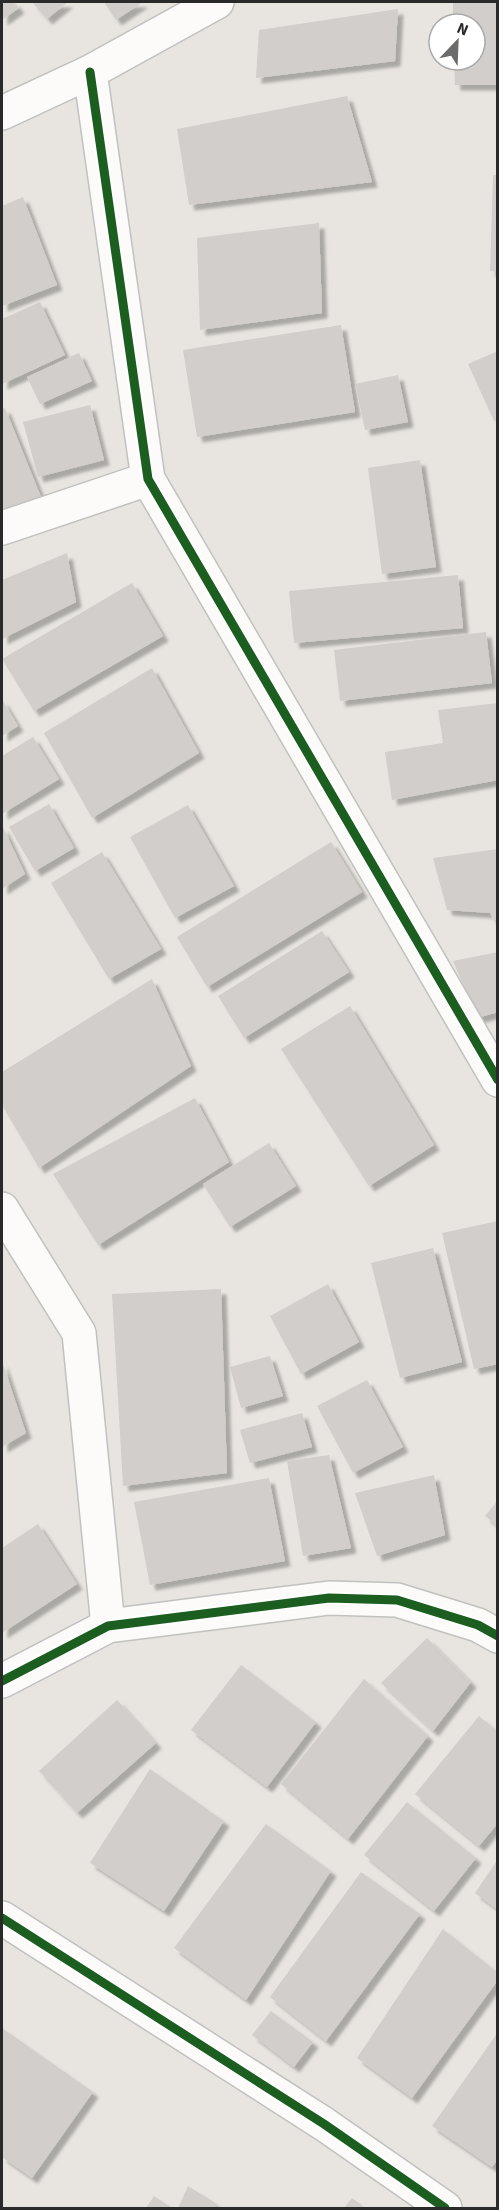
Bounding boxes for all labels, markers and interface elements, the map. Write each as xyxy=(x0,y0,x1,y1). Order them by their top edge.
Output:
north arrow xyxy=(427,12,487,72)
text: N xyxy=(453,17,472,41)

